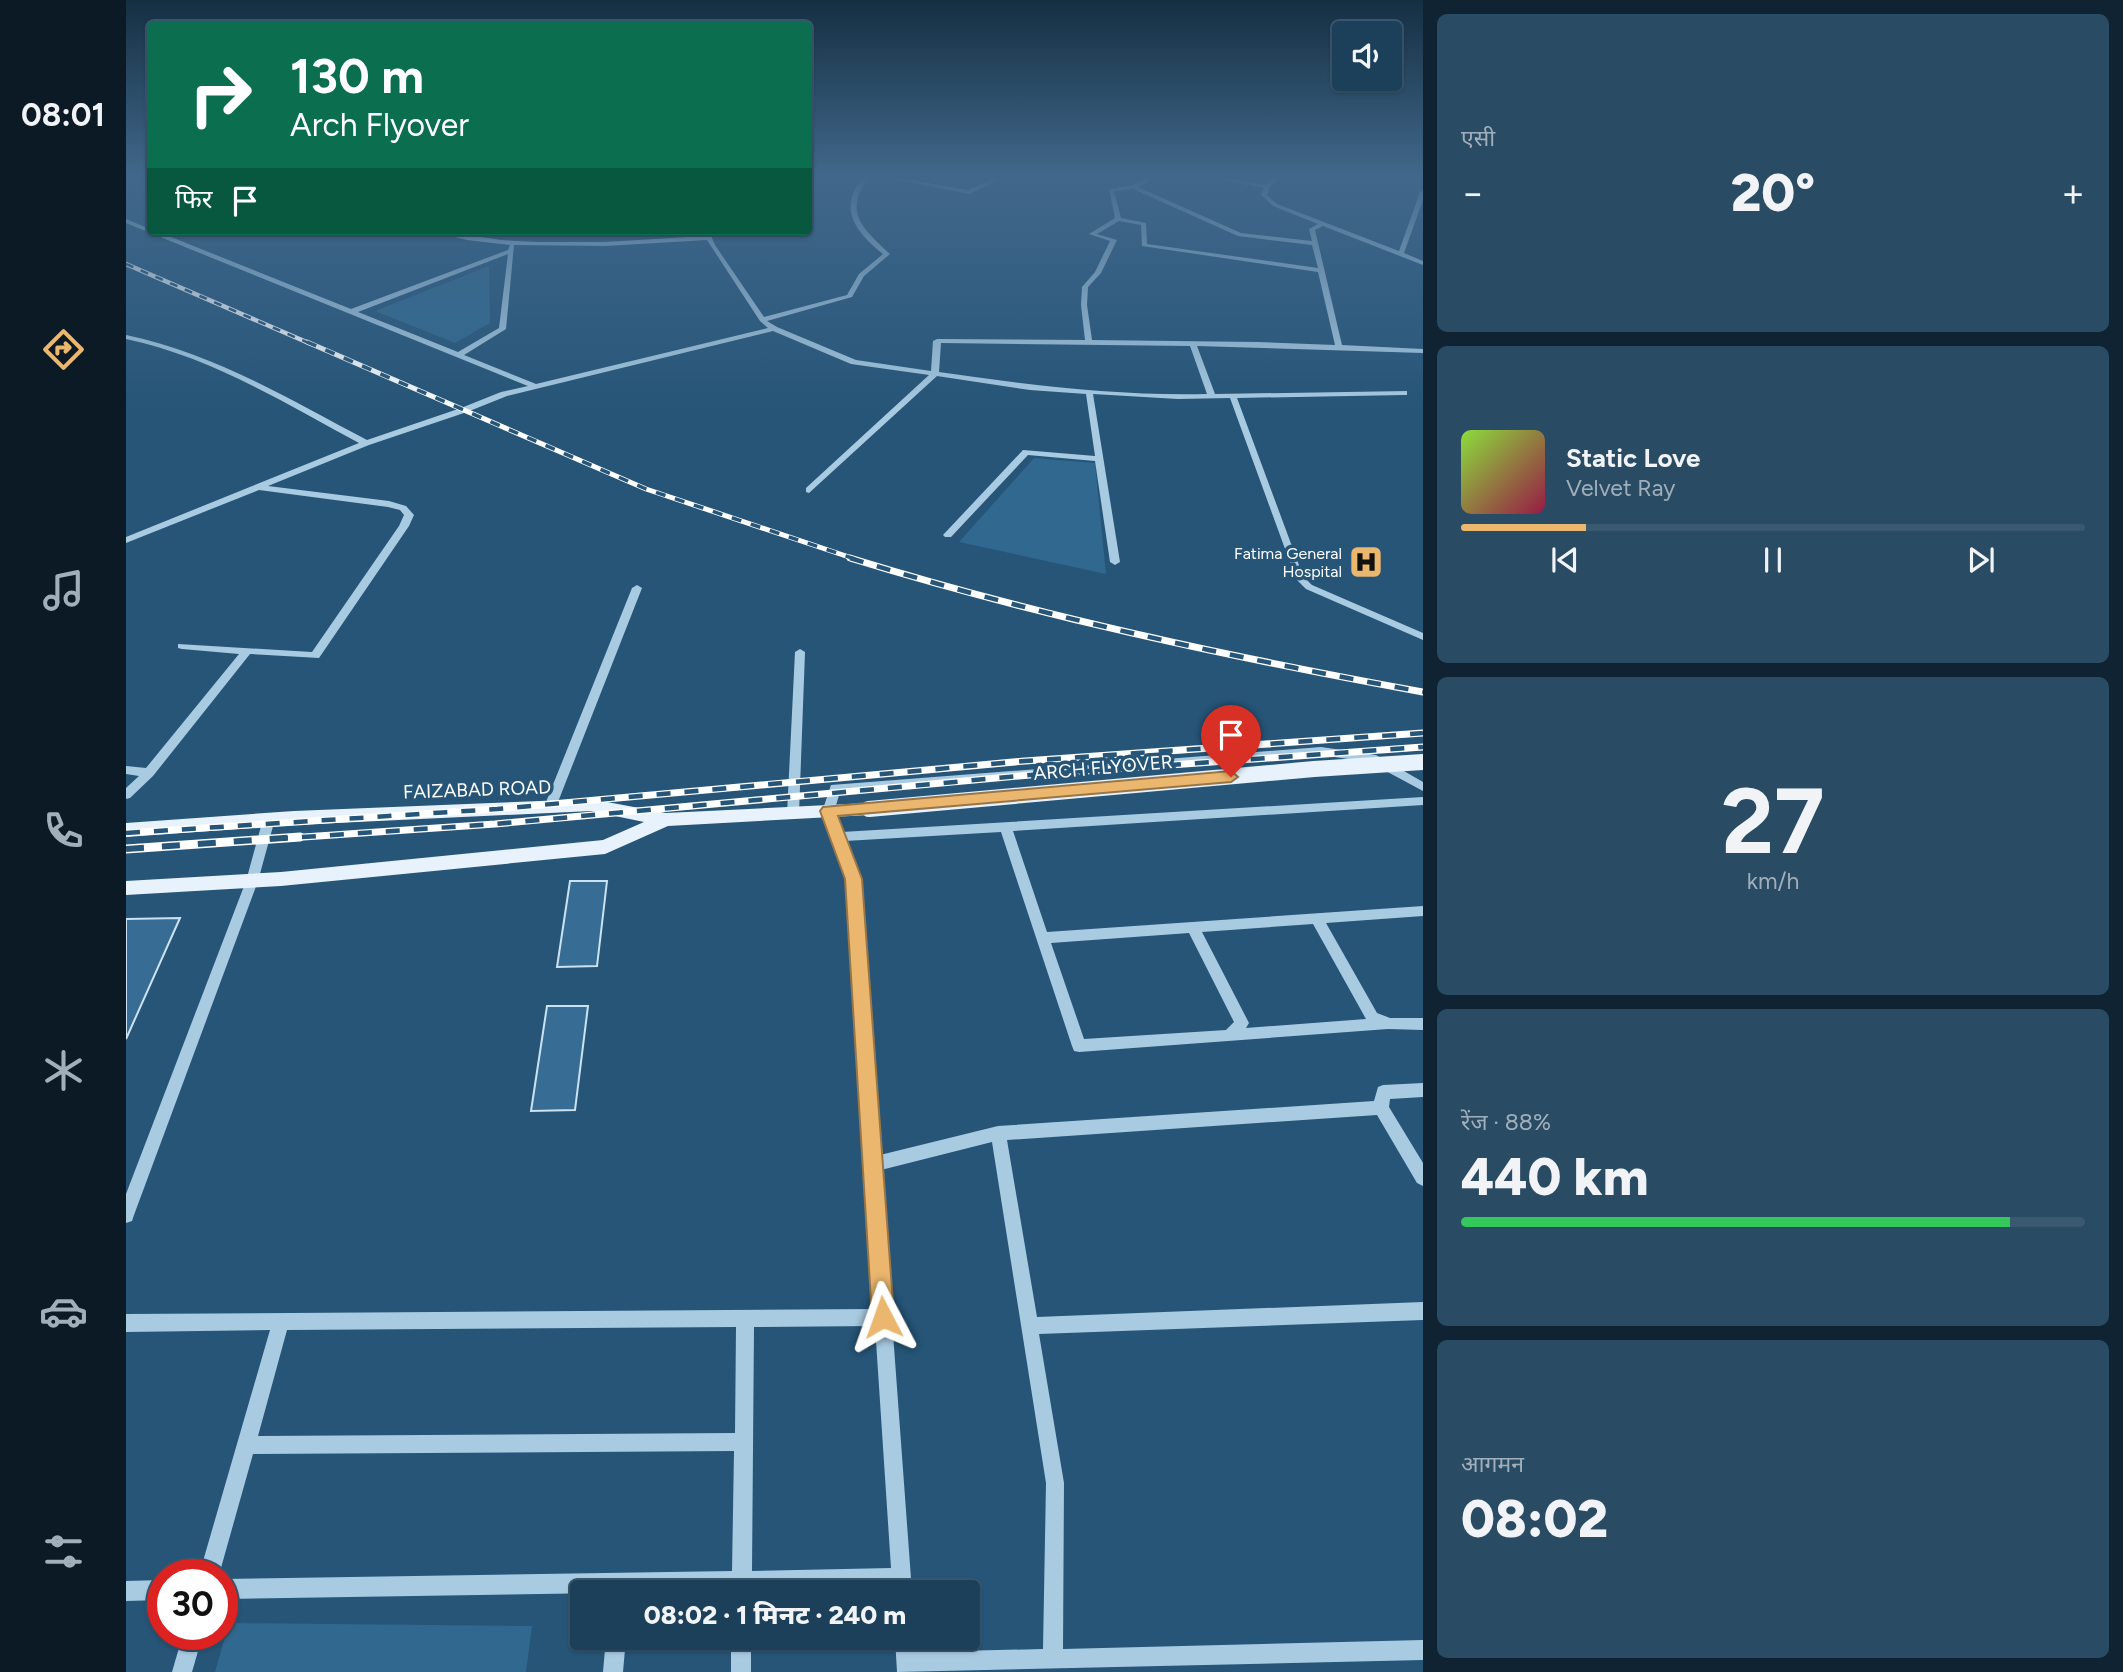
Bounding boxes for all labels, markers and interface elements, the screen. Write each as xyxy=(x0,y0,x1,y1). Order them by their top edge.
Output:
map controls xyxy=(1332,21,1402,91)
button: sound xyxy=(1332,21,1402,91)
text: 130 m xyxy=(290,46,424,105)
icon: right xyxy=(175,49,266,140)
text: 08:01 xyxy=(21,96,105,134)
text: Arch Flyover xyxy=(290,106,469,144)
text: एसी xyxy=(1461,124,1495,152)
text: 20° xyxy=(1731,162,1815,224)
text: − xyxy=(1461,170,1485,216)
text: + xyxy=(2061,170,2085,216)
icon: arrive xyxy=(226,182,264,220)
text: फिर xyxy=(175,183,212,215)
icon: directions xyxy=(39,325,88,374)
text: Static Love xyxy=(1566,442,1700,474)
text: Velvet Ray xyxy=(1566,474,1675,502)
icon: previous xyxy=(1546,541,1584,579)
icon: pause xyxy=(1754,541,1792,579)
icon: next xyxy=(1962,541,2000,579)
hospital icon: Fatima General Hospital xyxy=(1347,543,1385,581)
place label: Fatima General Hospital xyxy=(1234,544,1342,581)
icon: music xyxy=(39,566,88,615)
pin xyxy=(1201,705,1261,777)
icon: arrive xyxy=(1212,716,1250,754)
street label: ARCH FLYOVER xyxy=(1032,750,1174,785)
text: 27 xyxy=(1721,767,1825,876)
street label: FAIZABAD ROAD xyxy=(403,775,551,804)
icon: phone xyxy=(39,806,88,855)
text: km/h xyxy=(1747,867,1799,895)
icon: climate xyxy=(39,1046,88,1095)
text: रेंज · 88% xyxy=(1461,1108,1551,1136)
text: 440 km xyxy=(1461,1146,1649,1208)
position arrow xyxy=(846,1280,920,1354)
icon: car xyxy=(39,1287,88,1336)
text: आगमन xyxy=(1461,1450,1524,1478)
text: 08:02 xyxy=(1461,1488,1608,1550)
icon: filters xyxy=(39,1527,88,1576)
speed limit sign: 30 xyxy=(147,1559,238,1650)
text: 08:02 · 1 मिनट · 240 m xyxy=(644,1599,906,1631)

